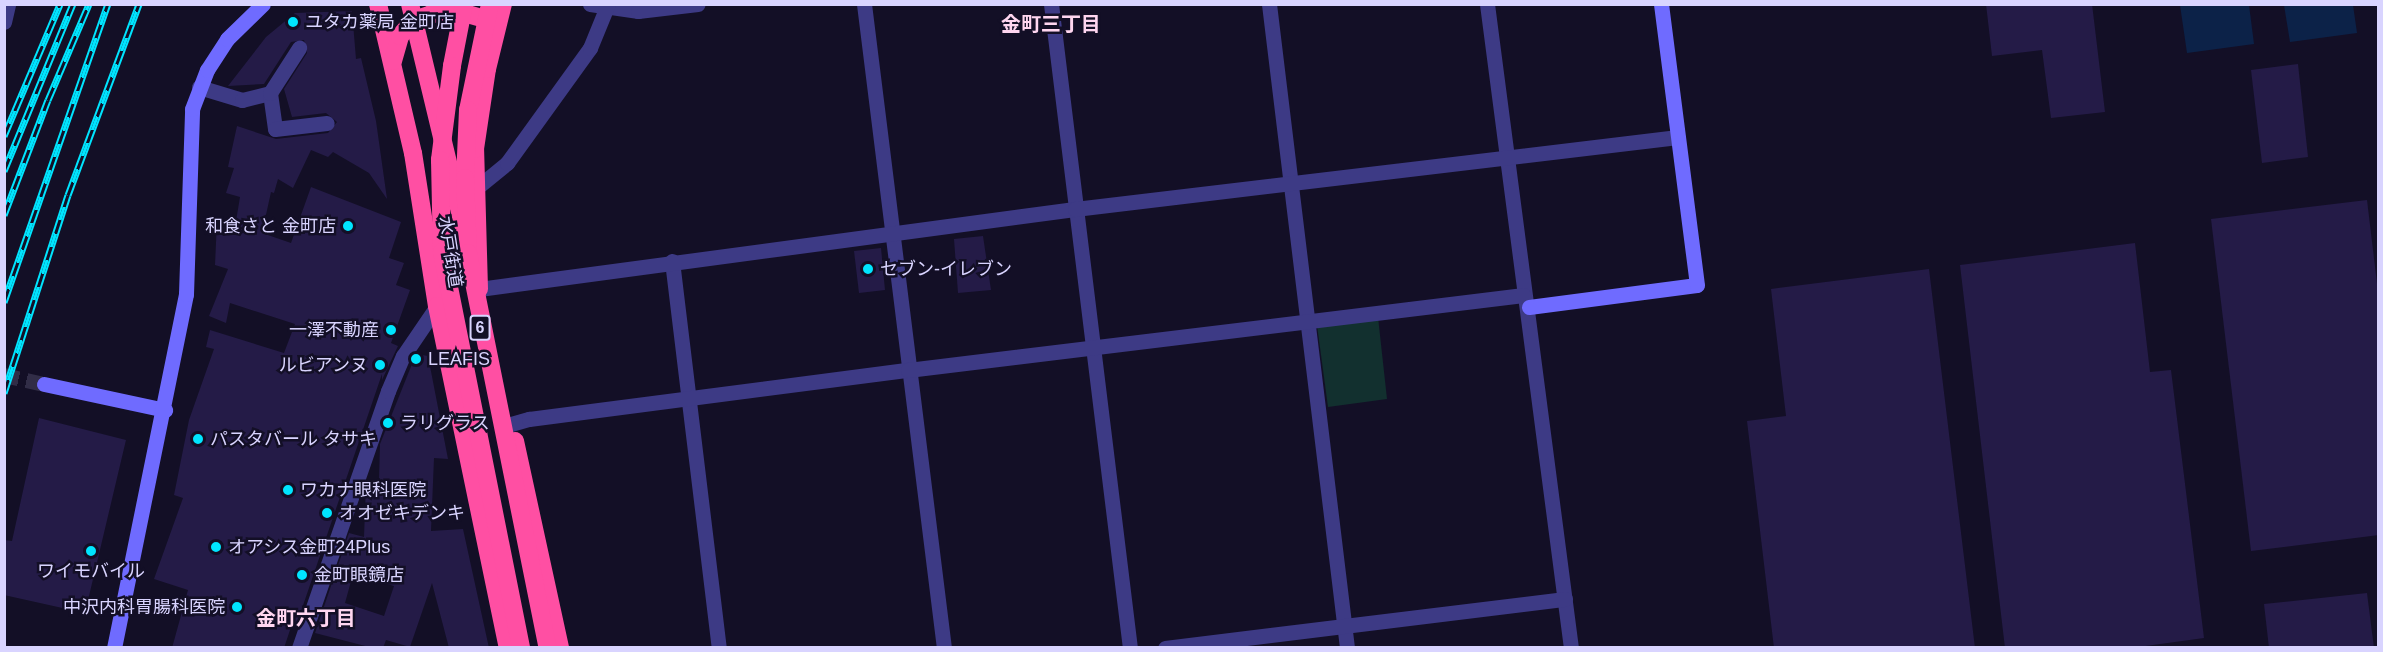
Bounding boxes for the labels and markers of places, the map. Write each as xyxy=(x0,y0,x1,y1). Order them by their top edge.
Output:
place label: ユタカ薬局 金町店 xyxy=(305,11,454,33)
marker: ユタカ薬局 金町店 xyxy=(286,15,300,29)
place label: 和食さと 金町店 xyxy=(205,215,336,237)
marker: 和食さと 金町店 xyxy=(341,219,355,233)
place label: セブン-イレブン xyxy=(880,258,1012,280)
marker: セブン-イレブン xyxy=(861,262,875,276)
place label: 一澤不動産 xyxy=(289,319,379,341)
marker: 一澤不動産 xyxy=(384,323,398,337)
place label: LEAFIS xyxy=(428,348,490,370)
marker: LEAFIS xyxy=(409,352,423,366)
place label: ルビアンヌ xyxy=(278,354,368,376)
marker: ルビアンヌ xyxy=(373,358,387,372)
place label: ラリグラス xyxy=(400,412,490,434)
marker: ラリグラス xyxy=(381,416,395,430)
place label: パスタバール タサキ xyxy=(210,428,377,450)
marker: パスタバール タサキ xyxy=(191,432,205,446)
place label: ワカナ眼科医院 xyxy=(300,479,426,501)
marker: ワカナ眼科医院 xyxy=(281,483,295,497)
place label: オオゼキデンキ xyxy=(339,502,465,524)
marker: オオゼキデンキ xyxy=(320,506,334,520)
place label: オアシス金町24Plus xyxy=(228,536,391,558)
marker: オアシス金町24Plus xyxy=(209,540,223,554)
marker: ワイモバイル xyxy=(84,544,98,558)
place label: ワイモバイル xyxy=(37,560,145,582)
place label: 金町眼鏡店 xyxy=(314,564,404,586)
marker: 金町眼鏡店 xyxy=(295,568,309,582)
place label: 中沢内科胃腸科医院 xyxy=(63,596,225,618)
marker: 中沢内科胃腸科医院 xyxy=(230,600,244,614)

